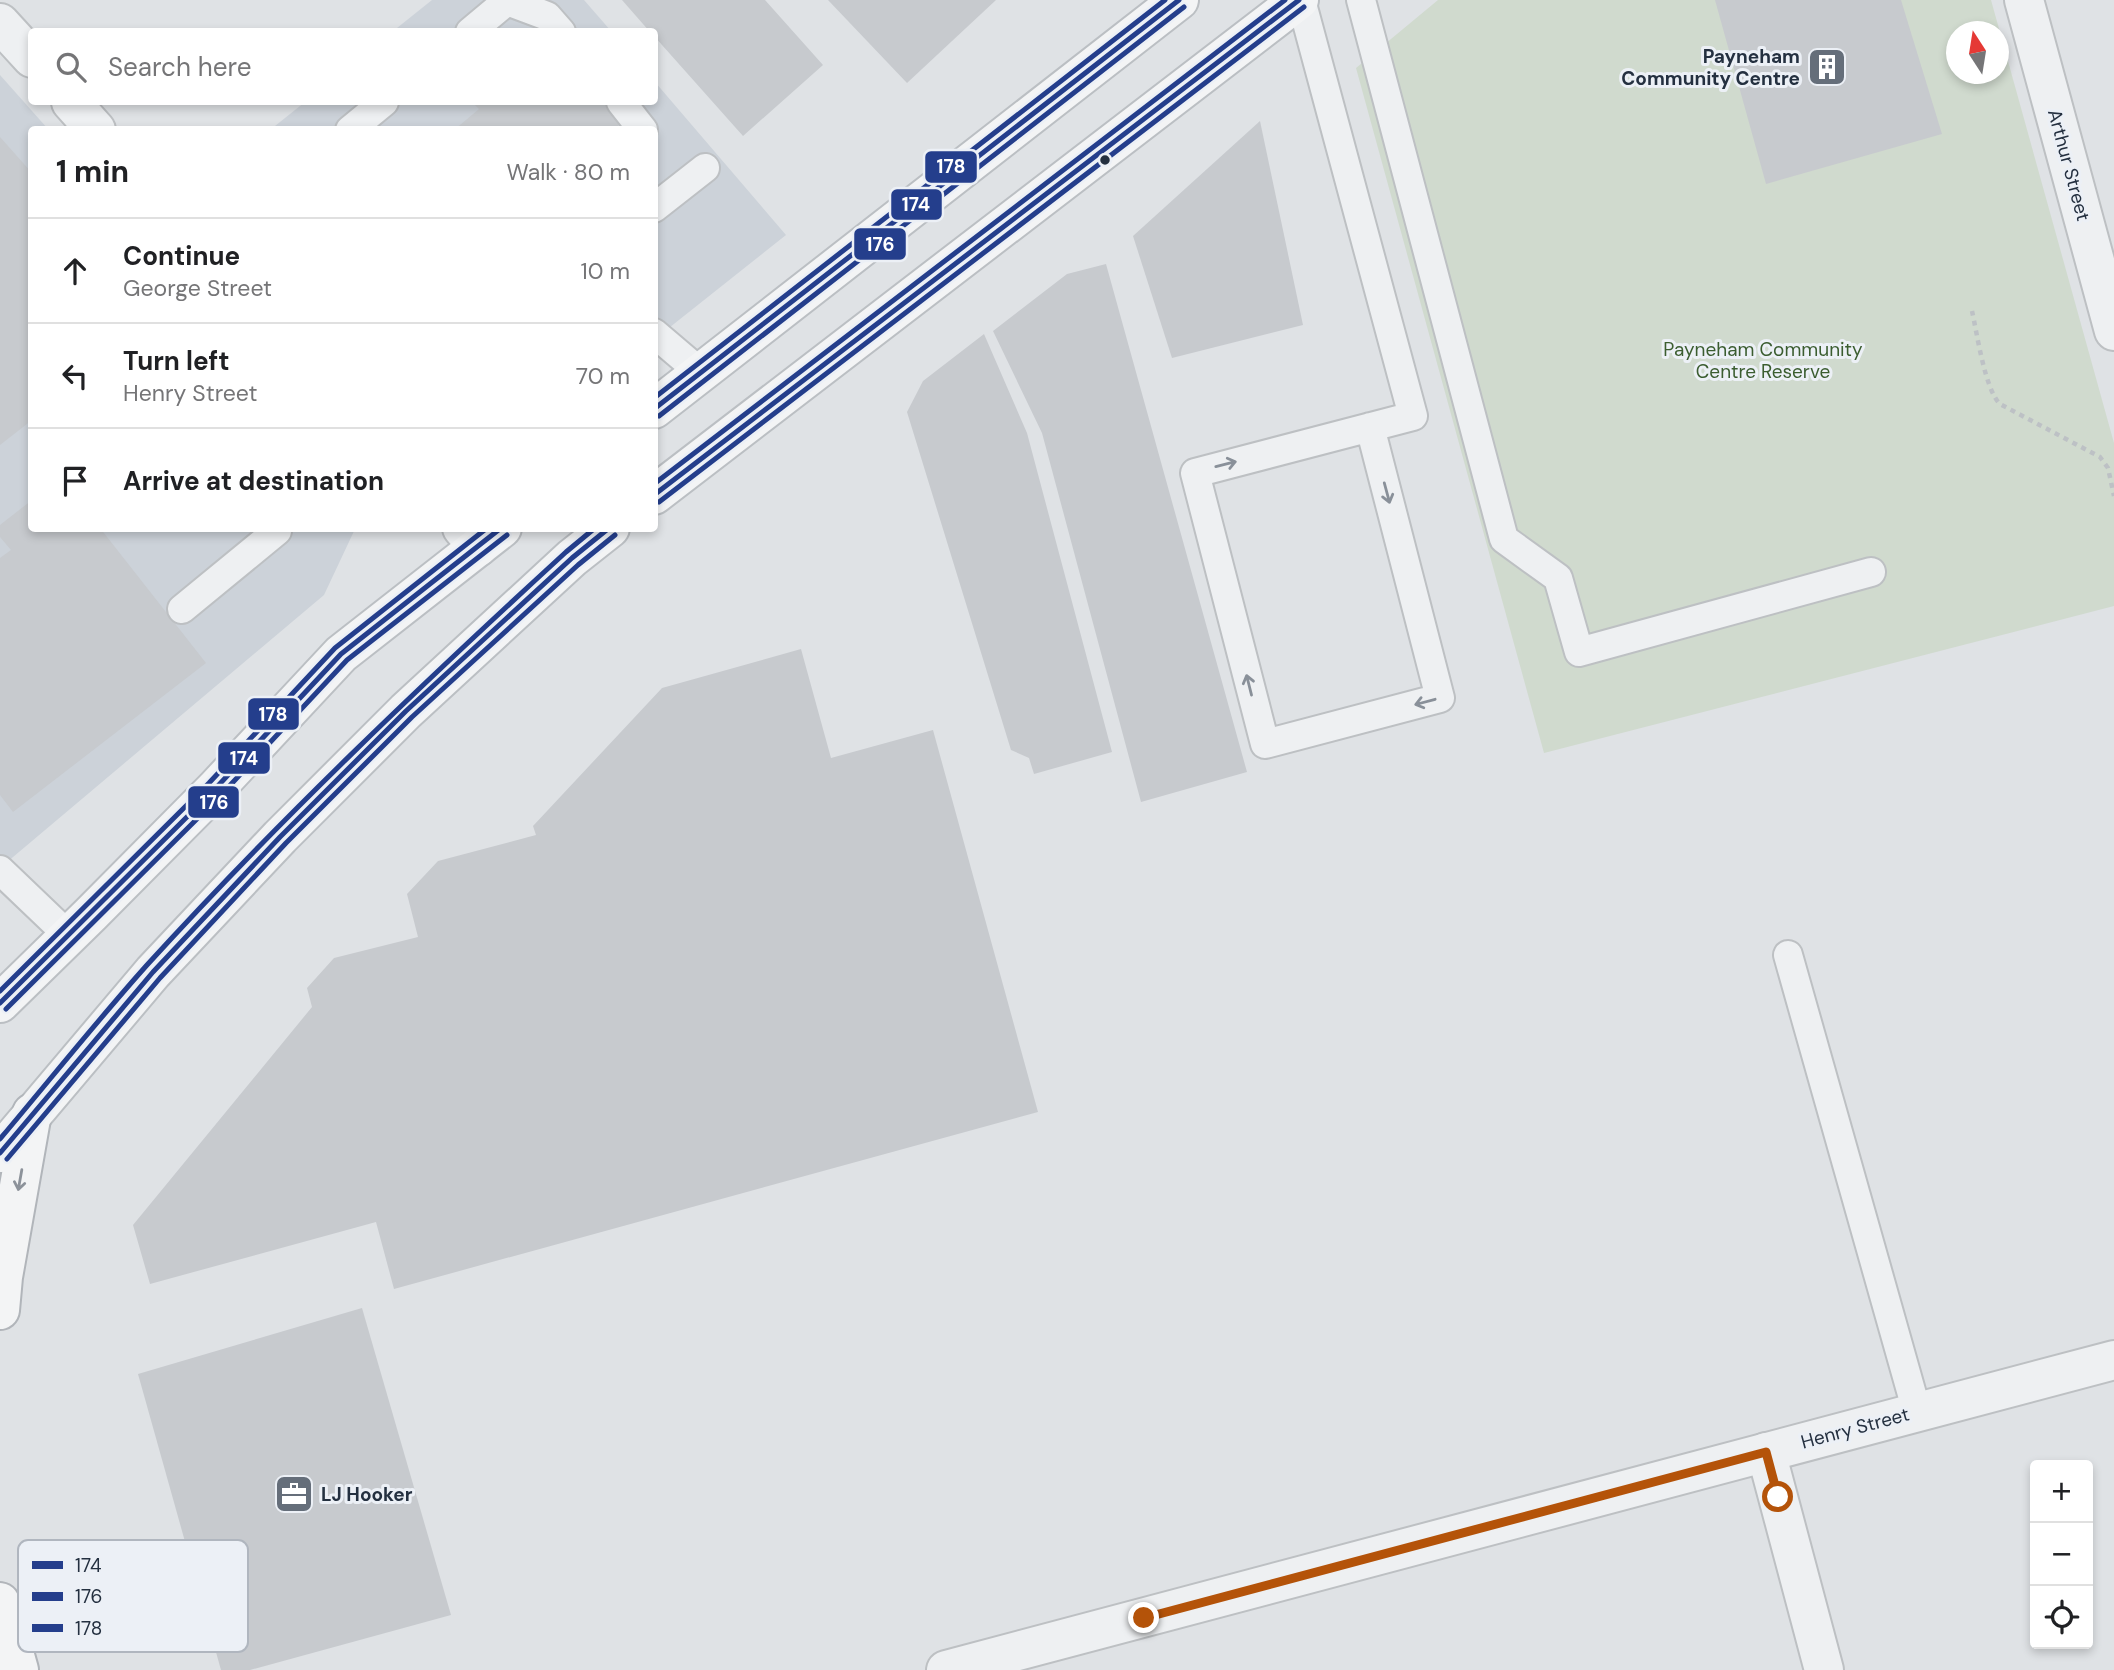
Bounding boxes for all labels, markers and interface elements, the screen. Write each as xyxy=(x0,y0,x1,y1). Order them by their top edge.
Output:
north arrow xyxy=(1946,21,2009,84)
search box xyxy=(28,28,658,105)
place label: Payneham Community Centre xyxy=(1621,44,1800,91)
building icon: Payneham Community Centre xyxy=(1806,46,1848,88)
icon: search xyxy=(52,48,90,86)
text: Search here xyxy=(108,50,251,84)
street label: Arthur Street xyxy=(2042,106,2096,224)
line badge: 178 xyxy=(924,150,978,184)
text: 1 min xyxy=(56,152,129,191)
unlabelled marker xyxy=(1098,153,1112,167)
text: 178 xyxy=(936,154,966,179)
text: Walk · 80 m xyxy=(507,157,630,187)
line badge: 174 xyxy=(890,188,943,221)
text: 174 xyxy=(902,192,930,217)
line badge: 176 xyxy=(853,227,907,261)
text: 176 xyxy=(866,232,894,257)
text: Continue xyxy=(123,239,240,273)
icon: ahead xyxy=(56,252,94,290)
text: 10 m xyxy=(580,256,630,286)
text: George Street xyxy=(123,273,272,303)
park label: Payneham Community Centre Reserve xyxy=(1663,337,1863,384)
text: Turn left xyxy=(123,344,230,378)
icon: left xyxy=(56,357,94,395)
text: 70 m xyxy=(576,361,630,391)
text: Henry Street xyxy=(123,378,258,408)
one-way arrow xyxy=(1214,457,1237,470)
icon: arrive xyxy=(56,462,94,500)
text: Arrive at destination xyxy=(123,464,384,498)
one-way arrow xyxy=(1381,482,1394,504)
one-way arrow xyxy=(1242,674,1255,697)
one-way arrow xyxy=(1414,696,1437,709)
line badge: 178 xyxy=(247,697,300,731)
text: 178 xyxy=(258,702,288,727)
line badge: 174 xyxy=(217,741,271,775)
text: 174 xyxy=(230,746,258,771)
line badge: 176 xyxy=(187,785,240,819)
text: 176 xyxy=(200,790,228,815)
one-way arrow xyxy=(13,1168,27,1191)
street label: Henry Street xyxy=(1798,1402,1912,1454)
map controls xyxy=(2030,1460,2093,1649)
button: + xyxy=(2030,1460,2093,1523)
office icon: LJ Hooker xyxy=(273,1473,315,1515)
route start xyxy=(1762,1481,1793,1512)
place label: LJ Hooker xyxy=(321,1482,413,1507)
button: − xyxy=(2030,1523,2093,1586)
legend xyxy=(18,1540,248,1652)
text: 174 xyxy=(75,1553,102,1578)
text: 176 xyxy=(75,1584,103,1609)
button: locate xyxy=(2030,1586,2093,1649)
route end xyxy=(1128,1602,1159,1633)
text: 178 xyxy=(75,1616,102,1641)

